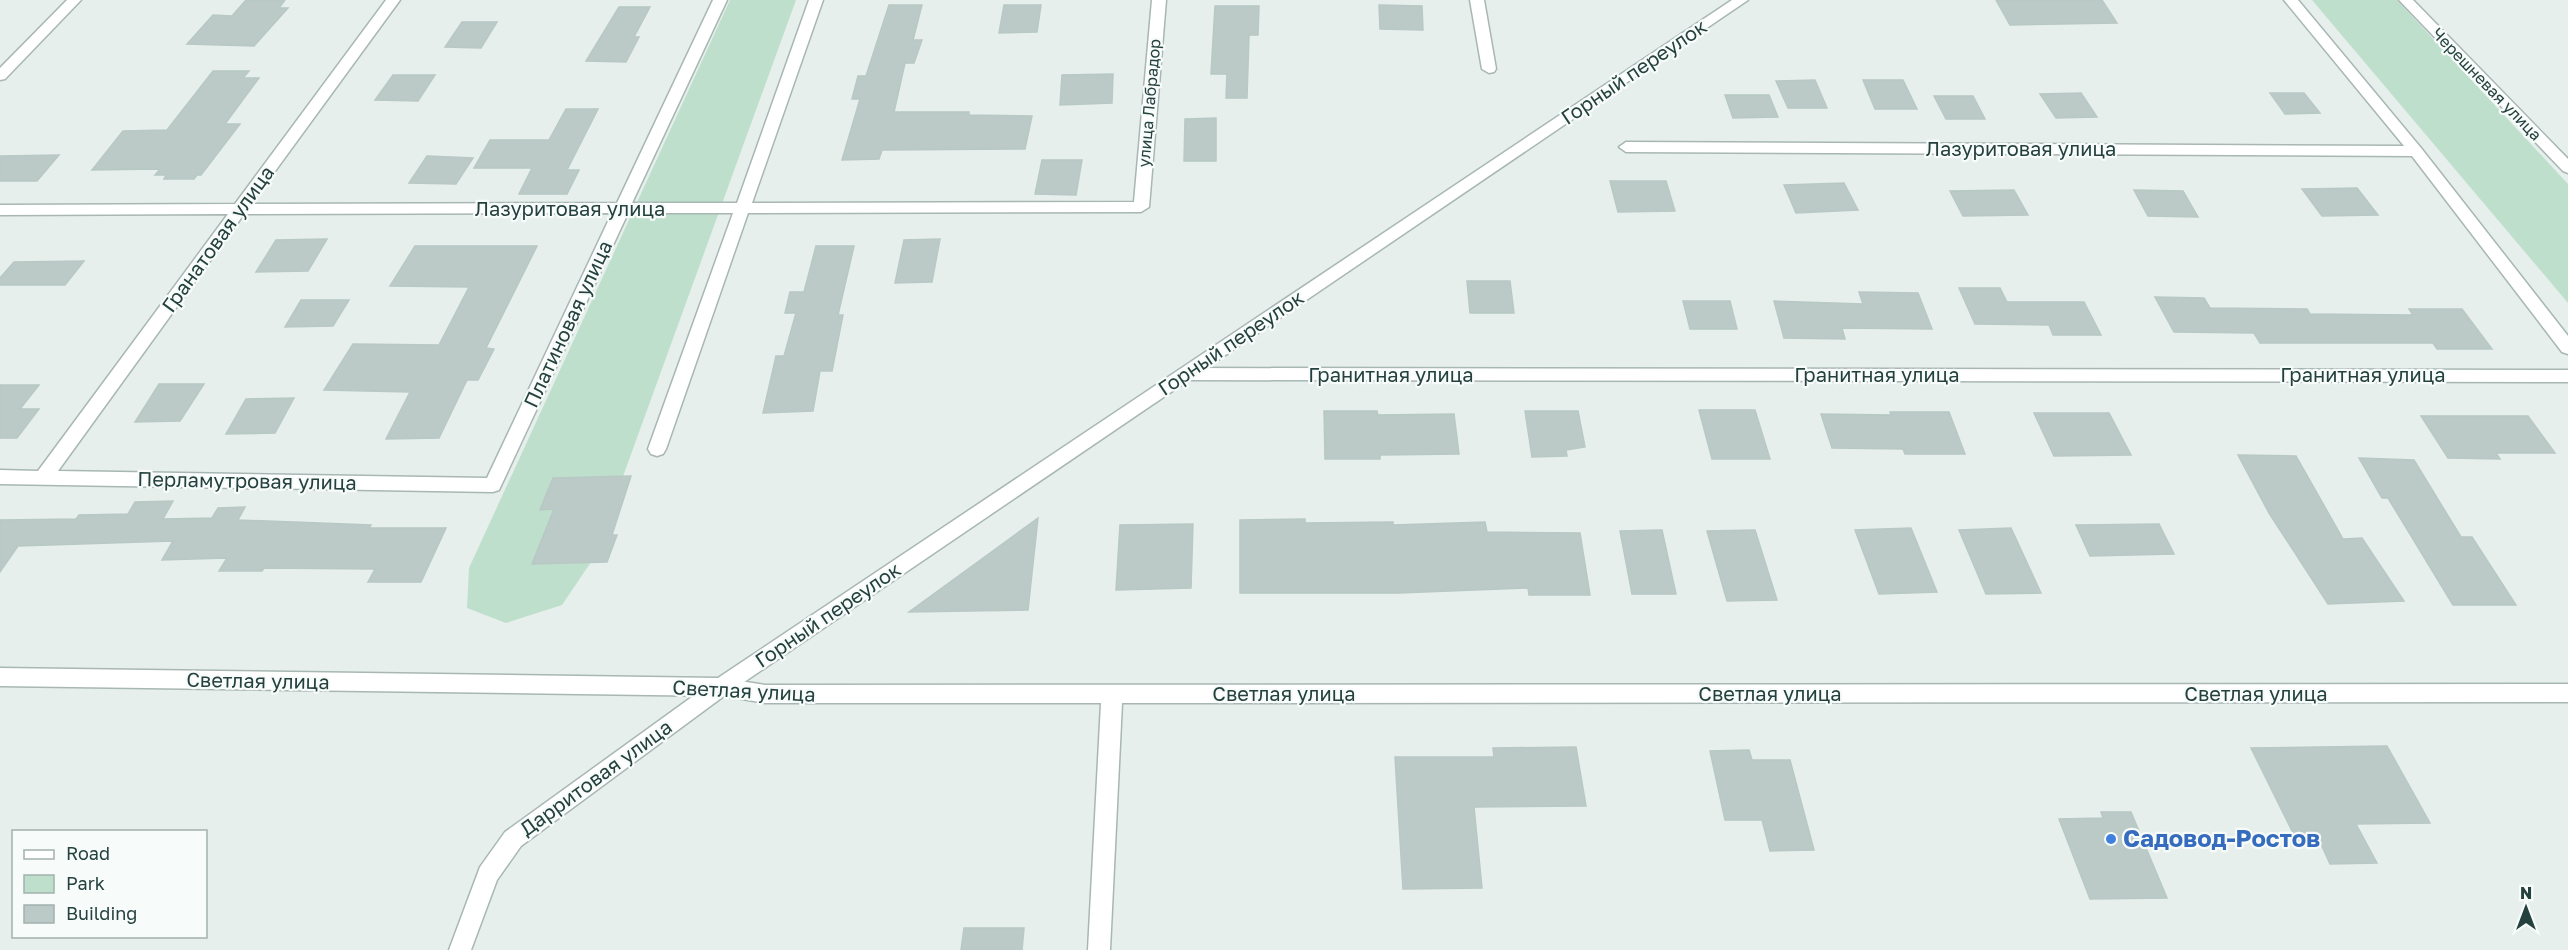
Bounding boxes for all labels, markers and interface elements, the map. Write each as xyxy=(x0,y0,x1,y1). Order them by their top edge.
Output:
street label: Горный переулок xyxy=(1556,14,1711,129)
street label: Черешневая улица xyxy=(2428,23,2546,145)
street label: улица Лабрадор xyxy=(1133,38,1165,168)
street label: Лазуритовая улица xyxy=(1926,136,2116,160)
street label: Гранатовая улица xyxy=(156,161,278,316)
street label: Лазуритовая улица xyxy=(475,196,665,220)
street label: Платиновая улица xyxy=(518,236,616,411)
street label: Горный переулок xyxy=(1153,285,1308,400)
street label: Гранитная улица xyxy=(1308,362,1474,386)
street label: Гранитная улица xyxy=(1794,362,1960,386)
street label: Гранитная улица xyxy=(2280,362,2446,386)
street label: Перламутровая улица xyxy=(137,466,357,494)
street label: Горный переулок xyxy=(750,557,905,672)
street label: Светлая улица xyxy=(186,667,330,693)
street label: Светлая улица xyxy=(672,674,816,706)
street label: Светлая улица xyxy=(1212,681,1356,705)
street label: Светлая улица xyxy=(1698,681,1842,705)
street label: Светлая улица xyxy=(2184,681,2328,705)
street label: Дарритовая улица xyxy=(515,714,676,840)
place label: Садовод-Ростов xyxy=(2123,823,2320,852)
legend xyxy=(12,830,207,938)
marker: Садовод-Ростов xyxy=(2104,832,2118,846)
text: Road xyxy=(66,842,110,864)
text: Park xyxy=(66,872,105,894)
north arrow xyxy=(2496,878,2556,938)
text: N xyxy=(2520,883,2532,903)
text: Building xyxy=(66,902,137,924)

